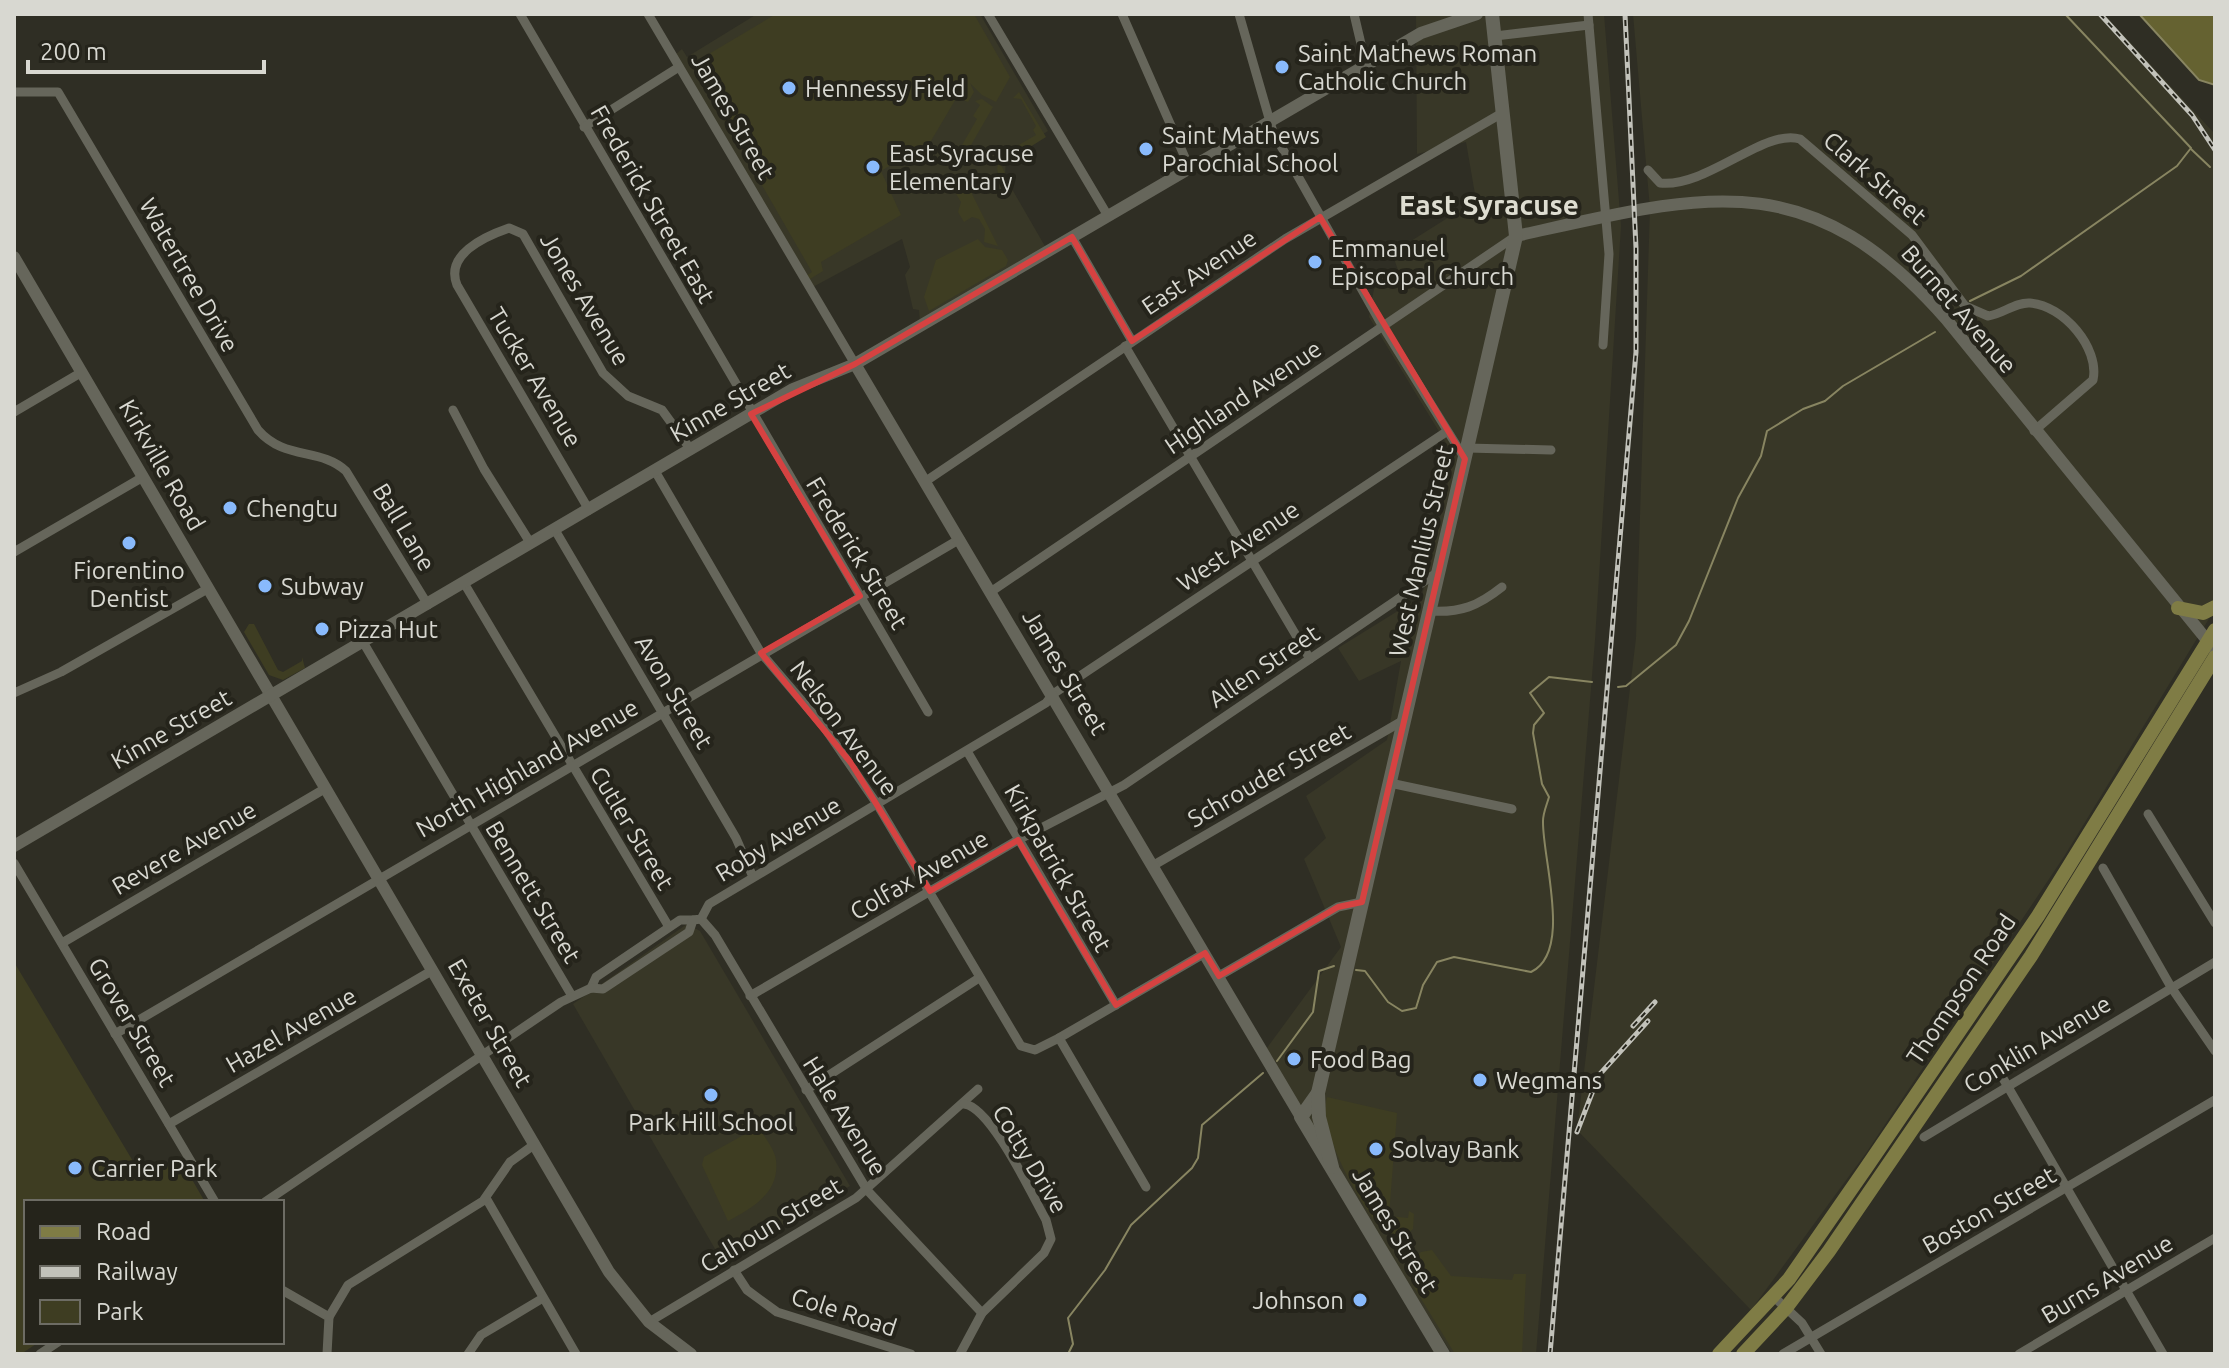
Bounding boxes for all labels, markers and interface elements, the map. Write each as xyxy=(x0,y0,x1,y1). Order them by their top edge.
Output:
scale bar xyxy=(28,24,264,74)
text: 200 m xyxy=(40,38,107,65)
place label: Saint Mathews Roman Catholic Church xyxy=(1298,40,1537,95)
street label: James Street xyxy=(686,48,780,184)
marker: Saint Mathews Roman Catholic Church xyxy=(1273,58,1291,76)
place label: Hennessy Field xyxy=(805,75,966,102)
marker: Hennessy Field xyxy=(780,79,798,97)
street label: Frederick Street East xyxy=(585,100,721,308)
place label: Saint Mathews Parochial School xyxy=(1162,122,1338,177)
street label: Clark Street xyxy=(1818,126,1932,230)
place label: East Syracuse Elementary xyxy=(889,140,1034,195)
marker: Saint Mathews Parochial School xyxy=(1137,140,1155,158)
marker: East Syracuse Elementary xyxy=(864,158,882,176)
district label: East Syracuse xyxy=(1399,189,1579,220)
street label: Watertree Drive xyxy=(134,193,244,357)
street label: East Avenue xyxy=(1137,224,1261,320)
street label: Jones Avenue xyxy=(535,228,635,370)
place label: Emmanuel Episcopal Church xyxy=(1331,235,1514,290)
street label: Burnet Avenue xyxy=(1896,239,2022,379)
marker: Emmanuel Episcopal Church xyxy=(1306,253,1324,271)
street label: Tucker Avenue xyxy=(483,302,587,452)
street label: Highland Avenue xyxy=(1160,335,1326,459)
street label: Kinne Street xyxy=(665,357,795,447)
street label: Kirkville Road xyxy=(114,395,210,535)
street label: West Manlius Street xyxy=(1384,442,1459,659)
street label: Frederick Street xyxy=(801,472,913,634)
street label: Ball Lane xyxy=(367,478,441,576)
place label: Chengtu xyxy=(246,495,338,522)
street label: West Avenue xyxy=(1172,495,1304,597)
marker: Chengtu xyxy=(221,499,239,517)
marker: Fiorentino Dentist xyxy=(120,534,138,552)
place label: Fiorentino Dentist xyxy=(73,557,185,612)
place label: Subway xyxy=(281,573,364,600)
marker: Subway xyxy=(256,577,274,595)
street label: James Street xyxy=(1017,605,1113,740)
place label: Pizza Hut xyxy=(338,616,438,643)
street label: Allen Street xyxy=(1204,619,1325,713)
marker: Pizza Hut xyxy=(313,620,331,638)
street label: Avon Street xyxy=(630,631,719,754)
street label: Nelson Avenue xyxy=(785,656,903,800)
street label: Kinne Street xyxy=(106,684,236,774)
street label: North Highland Avenue xyxy=(411,693,643,843)
street label: Schrouder Street xyxy=(1183,717,1356,832)
street label: Cutler Street xyxy=(585,762,680,895)
street label: Kirkpatrick Street xyxy=(999,780,1117,957)
street label: Roby Avenue xyxy=(711,791,845,887)
street label: Revere Avenue xyxy=(107,796,261,900)
street label: Bennett Street xyxy=(480,816,586,968)
street label: Colfax Avenue xyxy=(845,825,993,925)
street label: Thompson Road xyxy=(1901,909,2021,1069)
street label: Grover Street xyxy=(83,953,181,1092)
street label: Exeter Street xyxy=(443,954,538,1092)
street label: Hazel Avenue xyxy=(221,982,361,1078)
street label: Conklin Avenue xyxy=(1959,989,2115,1099)
place label: Food Bag xyxy=(1310,1046,1412,1073)
marker: Food Bag xyxy=(1285,1050,1303,1068)
street label: Hale Avenue xyxy=(798,1052,892,1180)
place label: Wegmans xyxy=(1496,1067,1602,1094)
marker: Wegmans xyxy=(1471,1071,1489,1089)
marker: Park Hill School xyxy=(702,1086,720,1104)
street label: Cotty Drive xyxy=(987,1100,1073,1218)
place label: Park Hill School xyxy=(628,1109,794,1136)
place label: Solvay Bank xyxy=(1392,1136,1519,1163)
marker: Solvay Bank xyxy=(1367,1140,1385,1158)
place label: Carrier Park xyxy=(91,1155,218,1182)
marker: Carrier Park xyxy=(66,1159,84,1177)
street label: Boston Street xyxy=(1918,1161,2061,1259)
street label: James Street xyxy=(1347,1163,1443,1298)
street label: Calhoun Street xyxy=(695,1172,847,1278)
legend xyxy=(24,1200,284,1344)
text: Road xyxy=(96,1218,151,1245)
street label: Burns Avenue xyxy=(2036,1229,2178,1329)
text: Railway xyxy=(96,1258,178,1285)
street label: Cole Road xyxy=(788,1282,900,1342)
place label: Johnson xyxy=(1253,1287,1344,1314)
marker: Johnson xyxy=(1351,1291,1369,1309)
text: Park xyxy=(96,1298,144,1325)

